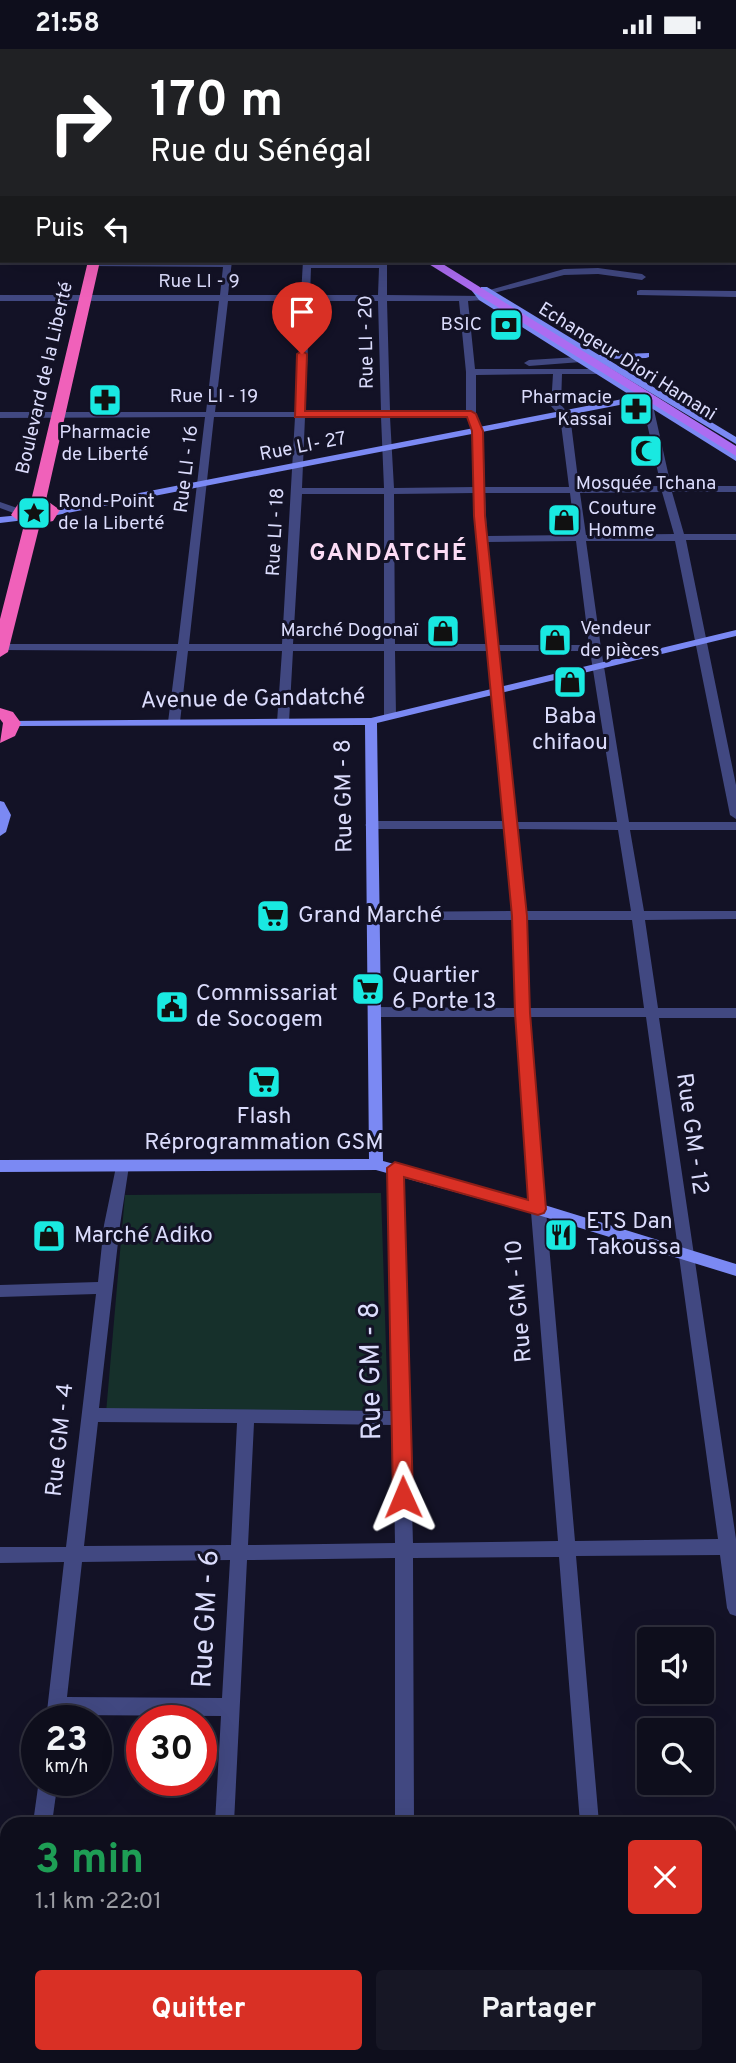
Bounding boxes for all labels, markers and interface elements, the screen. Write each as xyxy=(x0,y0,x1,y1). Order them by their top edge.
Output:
text: 21:58 xyxy=(35,8,100,41)
text: 170 m xyxy=(150,72,283,134)
icon: right xyxy=(35,77,126,168)
text: Rue du Sénégal xyxy=(150,133,372,173)
icon: left xyxy=(98,210,136,248)
text: Puis xyxy=(35,213,84,246)
street label: Rue LI - 9 xyxy=(158,270,240,294)
street label: Boulevard de la Liberté xyxy=(11,279,79,477)
pin xyxy=(272,282,332,354)
icon: arrive xyxy=(283,293,321,331)
street label: Rue LI - 20 xyxy=(354,295,380,389)
street label: Echangeur Diori Hamani xyxy=(533,297,721,427)
bank icon: BSIC xyxy=(487,306,525,344)
place label: BSIC xyxy=(440,313,482,337)
pharmacy icon: Pharmacie de Liberté xyxy=(86,381,124,419)
street label: Rue LI - 19 xyxy=(170,385,258,409)
place label: Pharmacie Kassai xyxy=(521,386,612,432)
pharmacy icon: Pharmacie Kassai xyxy=(617,390,655,428)
place label: Pharmacie de Liberté xyxy=(59,421,151,467)
street label: Rue LI - 16 xyxy=(170,424,204,514)
street label: Rue LI- 27 xyxy=(258,427,349,467)
mosque icon: Mosquée Tchana xyxy=(627,432,665,470)
place label: Mosquée Tchana xyxy=(576,472,716,496)
street label: Rue LI - 18 xyxy=(262,487,290,577)
place label: Rond-Point de la Liberté xyxy=(58,490,165,536)
place icon: Rond-Point de la Liberté xyxy=(15,494,53,532)
place label: Couture Homme xyxy=(588,497,656,543)
shop icon: Couture Homme xyxy=(545,501,583,539)
district label: GANDATCHÉ xyxy=(309,537,469,569)
shop icon: Marché Dogonaï xyxy=(424,612,462,650)
place label: Vendeur de pièces xyxy=(580,617,660,663)
place label: Marché Dogonaï xyxy=(281,619,419,643)
shop icon: Vendeur de pièces xyxy=(536,621,574,659)
shop icon: Baba chifaou xyxy=(551,663,589,701)
street label: Avenue de Gandatché xyxy=(140,684,366,716)
place label: Baba chifaou xyxy=(532,703,608,758)
street label: Rue GM - 8 xyxy=(330,739,360,853)
supermarket icon: Grand Marché xyxy=(254,897,292,935)
place label: Grand Marché xyxy=(298,902,442,931)
place label: Quartier 6 Porte 13 xyxy=(392,962,496,1017)
supermarket icon: Quartier 6 Porte 13 xyxy=(349,970,387,1008)
place label: Commissariat de Socogem xyxy=(196,980,338,1035)
public building icon: Commissariat de Socogem xyxy=(153,988,191,1026)
supermarket icon: Flash Réprogrammation GSM xyxy=(245,1063,283,1101)
street label: Rue GM - 12 xyxy=(668,1071,714,1197)
place label: Flash Réprogrammation GSM xyxy=(144,1103,384,1158)
place label: ETS Dan Takoussa xyxy=(586,1208,681,1263)
restaurant icon: ETS Dan Takoussa xyxy=(542,1216,580,1254)
shop icon: Marché Adiko xyxy=(30,1217,68,1255)
place label: Marché Adiko xyxy=(74,1222,213,1251)
street label: Rue GM - 10 xyxy=(500,1238,540,1364)
street label: Rue GM - 8 xyxy=(353,1301,391,1441)
street label: Rue GM - 4 xyxy=(41,1382,81,1498)
position arrow xyxy=(366,1460,440,1534)
street label: Rue GM - 6 xyxy=(185,1549,229,1689)
map controls xyxy=(637,1627,714,1795)
button: sound xyxy=(637,1627,714,1704)
speed limit sign: 30 xyxy=(126,1705,217,1796)
button: search xyxy=(637,1718,714,1795)
text: 23 xyxy=(45,1719,88,1763)
text: km/h xyxy=(45,1756,88,1779)
text: 3 min xyxy=(35,1835,144,1888)
button: close xyxy=(628,1840,702,1914)
text: 1.1 km · 22:01 xyxy=(35,1888,162,1917)
button: Quitter xyxy=(35,1970,362,2050)
button: Partager xyxy=(376,1970,702,2050)

